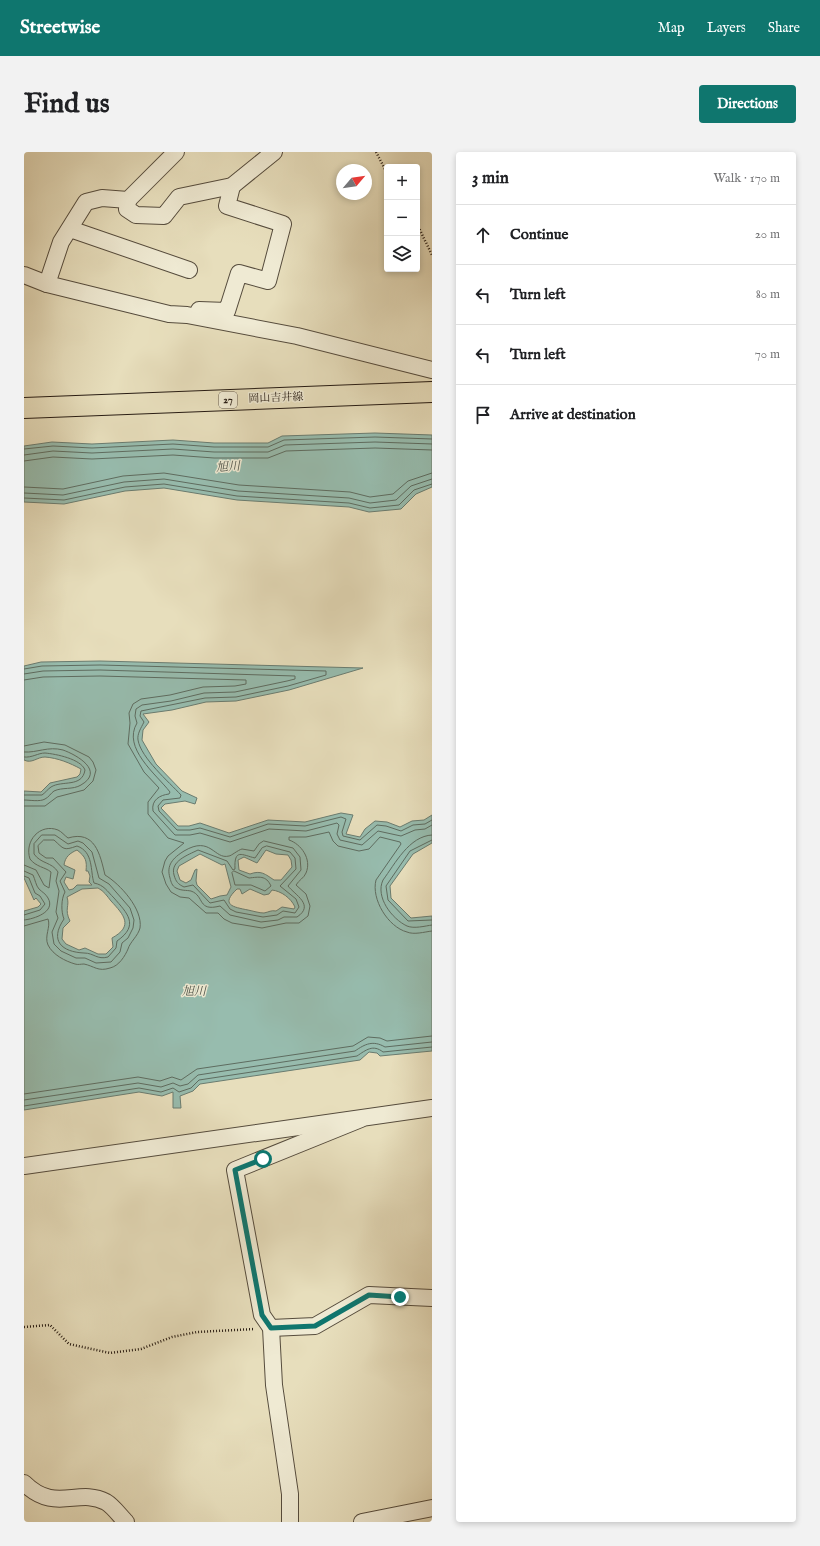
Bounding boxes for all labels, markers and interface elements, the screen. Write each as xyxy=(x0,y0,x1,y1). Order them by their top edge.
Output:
text: Streetwise xyxy=(20,16,100,40)
text: Map xyxy=(658,19,685,37)
text: Layers xyxy=(707,19,746,37)
text: Share xyxy=(768,19,800,37)
button: Directions xyxy=(699,85,796,123)
text: Find us xyxy=(24,87,110,122)
north arrow xyxy=(336,164,372,200)
map controls xyxy=(384,164,420,272)
button: + xyxy=(384,164,420,200)
text: 3 min xyxy=(472,168,509,189)
text: Walk · 170 m xyxy=(714,170,780,187)
button: − xyxy=(384,200,420,236)
icon: ahead xyxy=(472,224,494,246)
text: Continue xyxy=(510,225,568,244)
text: 20 m xyxy=(755,226,780,243)
button: layers xyxy=(384,236,420,272)
icon: left xyxy=(472,284,494,306)
text: Turn left xyxy=(510,285,566,304)
text: 80 m xyxy=(756,286,780,303)
icon: left xyxy=(472,344,494,366)
text: Turn left xyxy=(510,345,566,364)
text: 70 m xyxy=(755,346,780,363)
street label: 岡山吉井線 xyxy=(248,390,304,406)
road number: 27 xyxy=(219,392,237,408)
icon: arrive xyxy=(472,404,494,426)
text: Arrive at destination xyxy=(510,405,636,424)
water label: 旭川 xyxy=(215,459,242,475)
water label: 旭川 xyxy=(182,984,208,999)
route start xyxy=(254,1150,272,1168)
route end xyxy=(391,1288,409,1306)

